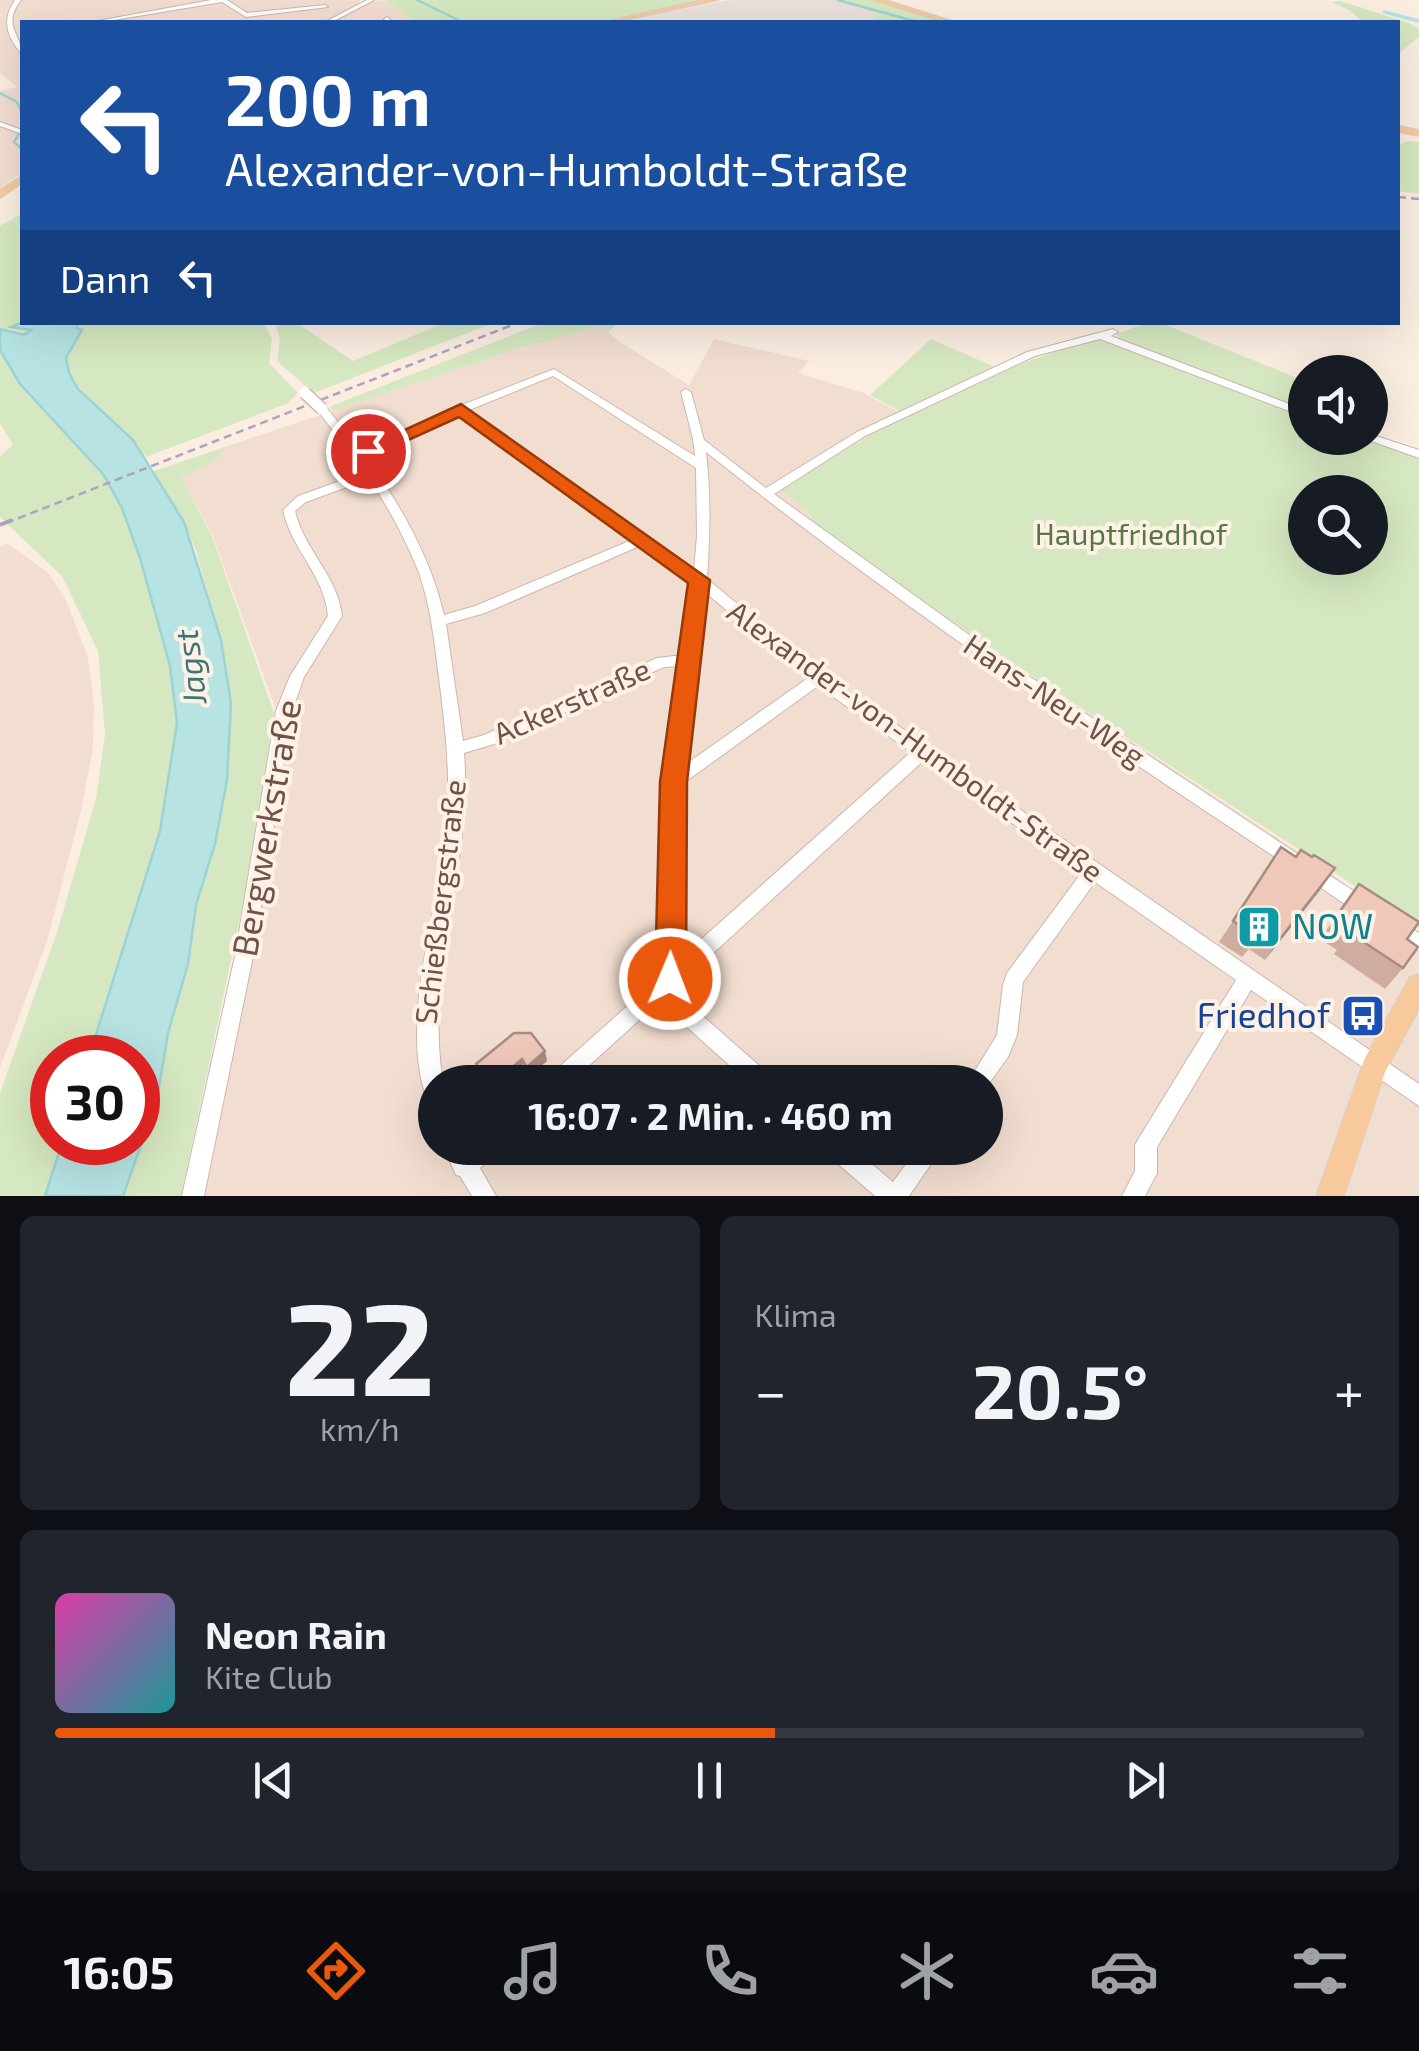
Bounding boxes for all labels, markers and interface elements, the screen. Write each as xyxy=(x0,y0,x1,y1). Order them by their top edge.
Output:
text: 200 m xyxy=(225,56,431,140)
icon: left xyxy=(60,60,190,190)
text: Alexander-von-Humboldt-Straße xyxy=(225,141,908,195)
icon: left xyxy=(170,250,225,305)
text: Dann xyxy=(60,255,150,301)
map controls xyxy=(1288,355,1388,575)
button: sound xyxy=(1288,355,1388,455)
pin xyxy=(326,409,411,494)
icon: arrive xyxy=(341,424,396,479)
button: search xyxy=(1288,475,1388,575)
park label: Hauptfriedhof xyxy=(1035,515,1228,551)
street label: Alexander-von-Humboldt-Straße xyxy=(721,592,1111,889)
street label: Hans-Neu-Weg xyxy=(958,625,1153,773)
water label: Jagst xyxy=(165,626,214,708)
street label: Ackerstraße xyxy=(487,650,655,751)
street label: Bergwerkstraße xyxy=(222,696,308,959)
street label: Schießbergstraße xyxy=(406,777,472,1026)
building icon: NOW xyxy=(1236,904,1282,950)
place label: NOW xyxy=(1292,904,1373,946)
position arrow xyxy=(618,927,722,1031)
place label: Friedhof xyxy=(1197,993,1331,1035)
bus stop icon: Friedhof xyxy=(1340,993,1386,1039)
speed limit sign: 30 xyxy=(30,1035,160,1165)
text: 16:07 · 2 Min. · 460 m xyxy=(528,1092,893,1138)
text: 22 xyxy=(284,1266,435,1422)
text: Klima xyxy=(755,1295,836,1333)
text: 20.5° xyxy=(972,1344,1148,1434)
text: − xyxy=(755,1357,787,1423)
text: + xyxy=(1334,1357,1364,1423)
text: km/h xyxy=(320,1409,399,1447)
text: Neon Rain xyxy=(205,1611,387,1657)
text: Kite Club xyxy=(205,1657,333,1695)
icon: previous xyxy=(246,1753,301,1808)
icon: pause xyxy=(682,1753,737,1808)
icon: next xyxy=(1118,1753,1173,1808)
icon: directions xyxy=(301,1936,371,2006)
icon: music xyxy=(498,1936,568,2006)
icon: phone xyxy=(695,1936,765,2006)
icon: climate xyxy=(892,1936,962,2006)
icon: car xyxy=(1089,1936,1159,2006)
icon: filters xyxy=(1285,1936,1355,2006)
text: 16:05 xyxy=(63,1944,174,1998)

